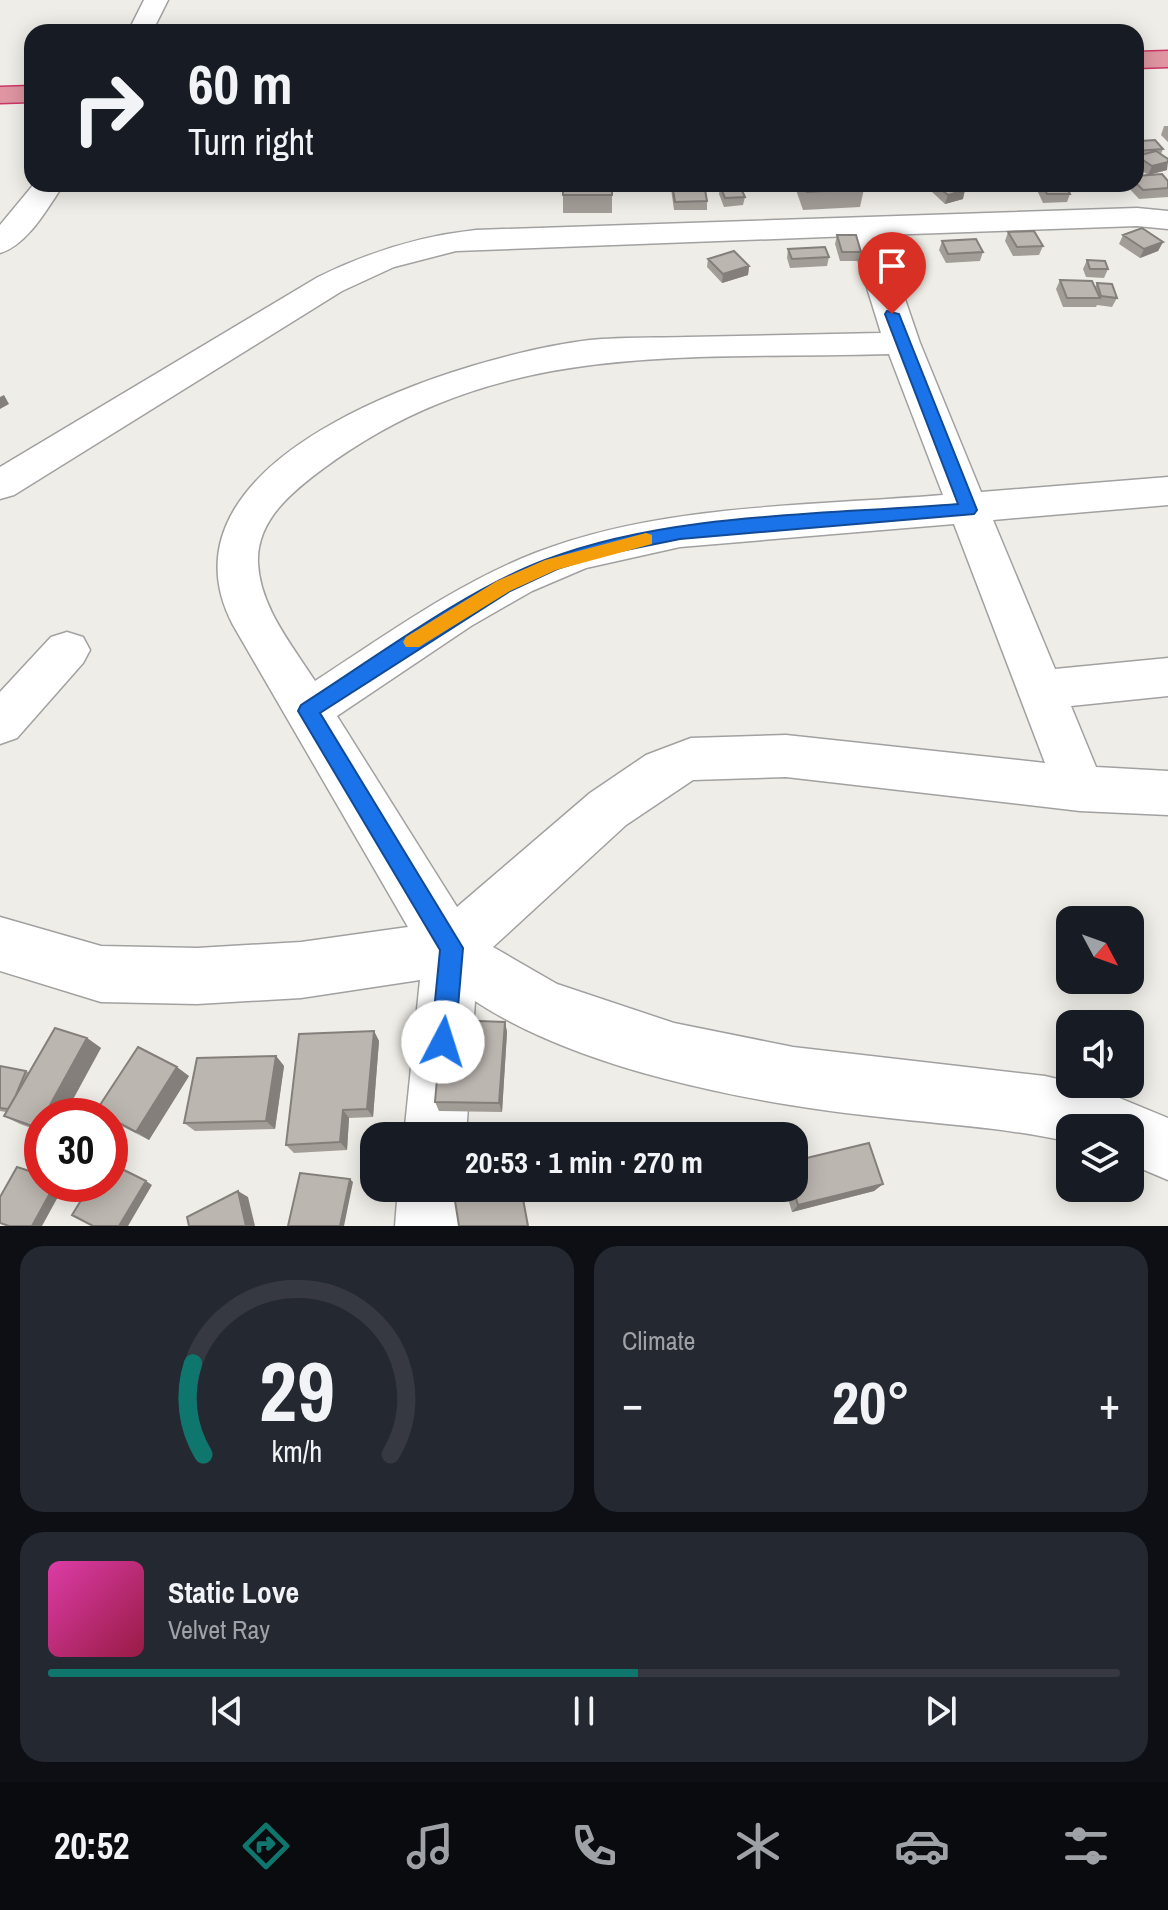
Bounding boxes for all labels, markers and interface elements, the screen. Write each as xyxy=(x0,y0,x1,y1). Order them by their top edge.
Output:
text: 60 m xyxy=(188,46,293,121)
icon: right xyxy=(56,56,160,160)
text: Turn right xyxy=(188,118,313,166)
pin xyxy=(858,232,926,314)
icon: arrive xyxy=(870,244,914,288)
north arrow xyxy=(1056,906,1144,994)
map controls xyxy=(1056,906,1144,1202)
position arrow xyxy=(401,1000,485,1084)
button: sound xyxy=(1056,1010,1144,1098)
speed limit sign: 30 xyxy=(24,1098,128,1202)
button: layers xyxy=(1056,1114,1144,1202)
text: 20:53 · 1 min · 270 m xyxy=(465,1142,703,1182)
text: Climate xyxy=(622,1323,695,1358)
text: 29 xyxy=(259,1335,335,1447)
text: 20° xyxy=(832,1362,910,1443)
text: − xyxy=(622,1373,643,1433)
text: + xyxy=(1099,1373,1120,1433)
text: km/h xyxy=(272,1432,322,1471)
text: Static Love xyxy=(168,1572,299,1612)
text: Velvet Ray xyxy=(168,1612,270,1647)
icon: previous xyxy=(205,1689,249,1733)
icon: pause xyxy=(562,1689,606,1733)
icon: next xyxy=(919,1689,963,1733)
icon: directions xyxy=(238,1818,294,1874)
icon: music xyxy=(402,1818,458,1874)
icon: phone xyxy=(566,1818,622,1874)
icon: climate xyxy=(730,1818,786,1874)
icon: car xyxy=(894,1818,950,1874)
icon: filters xyxy=(1058,1818,1114,1874)
text: 20:52 xyxy=(54,1822,130,1870)

